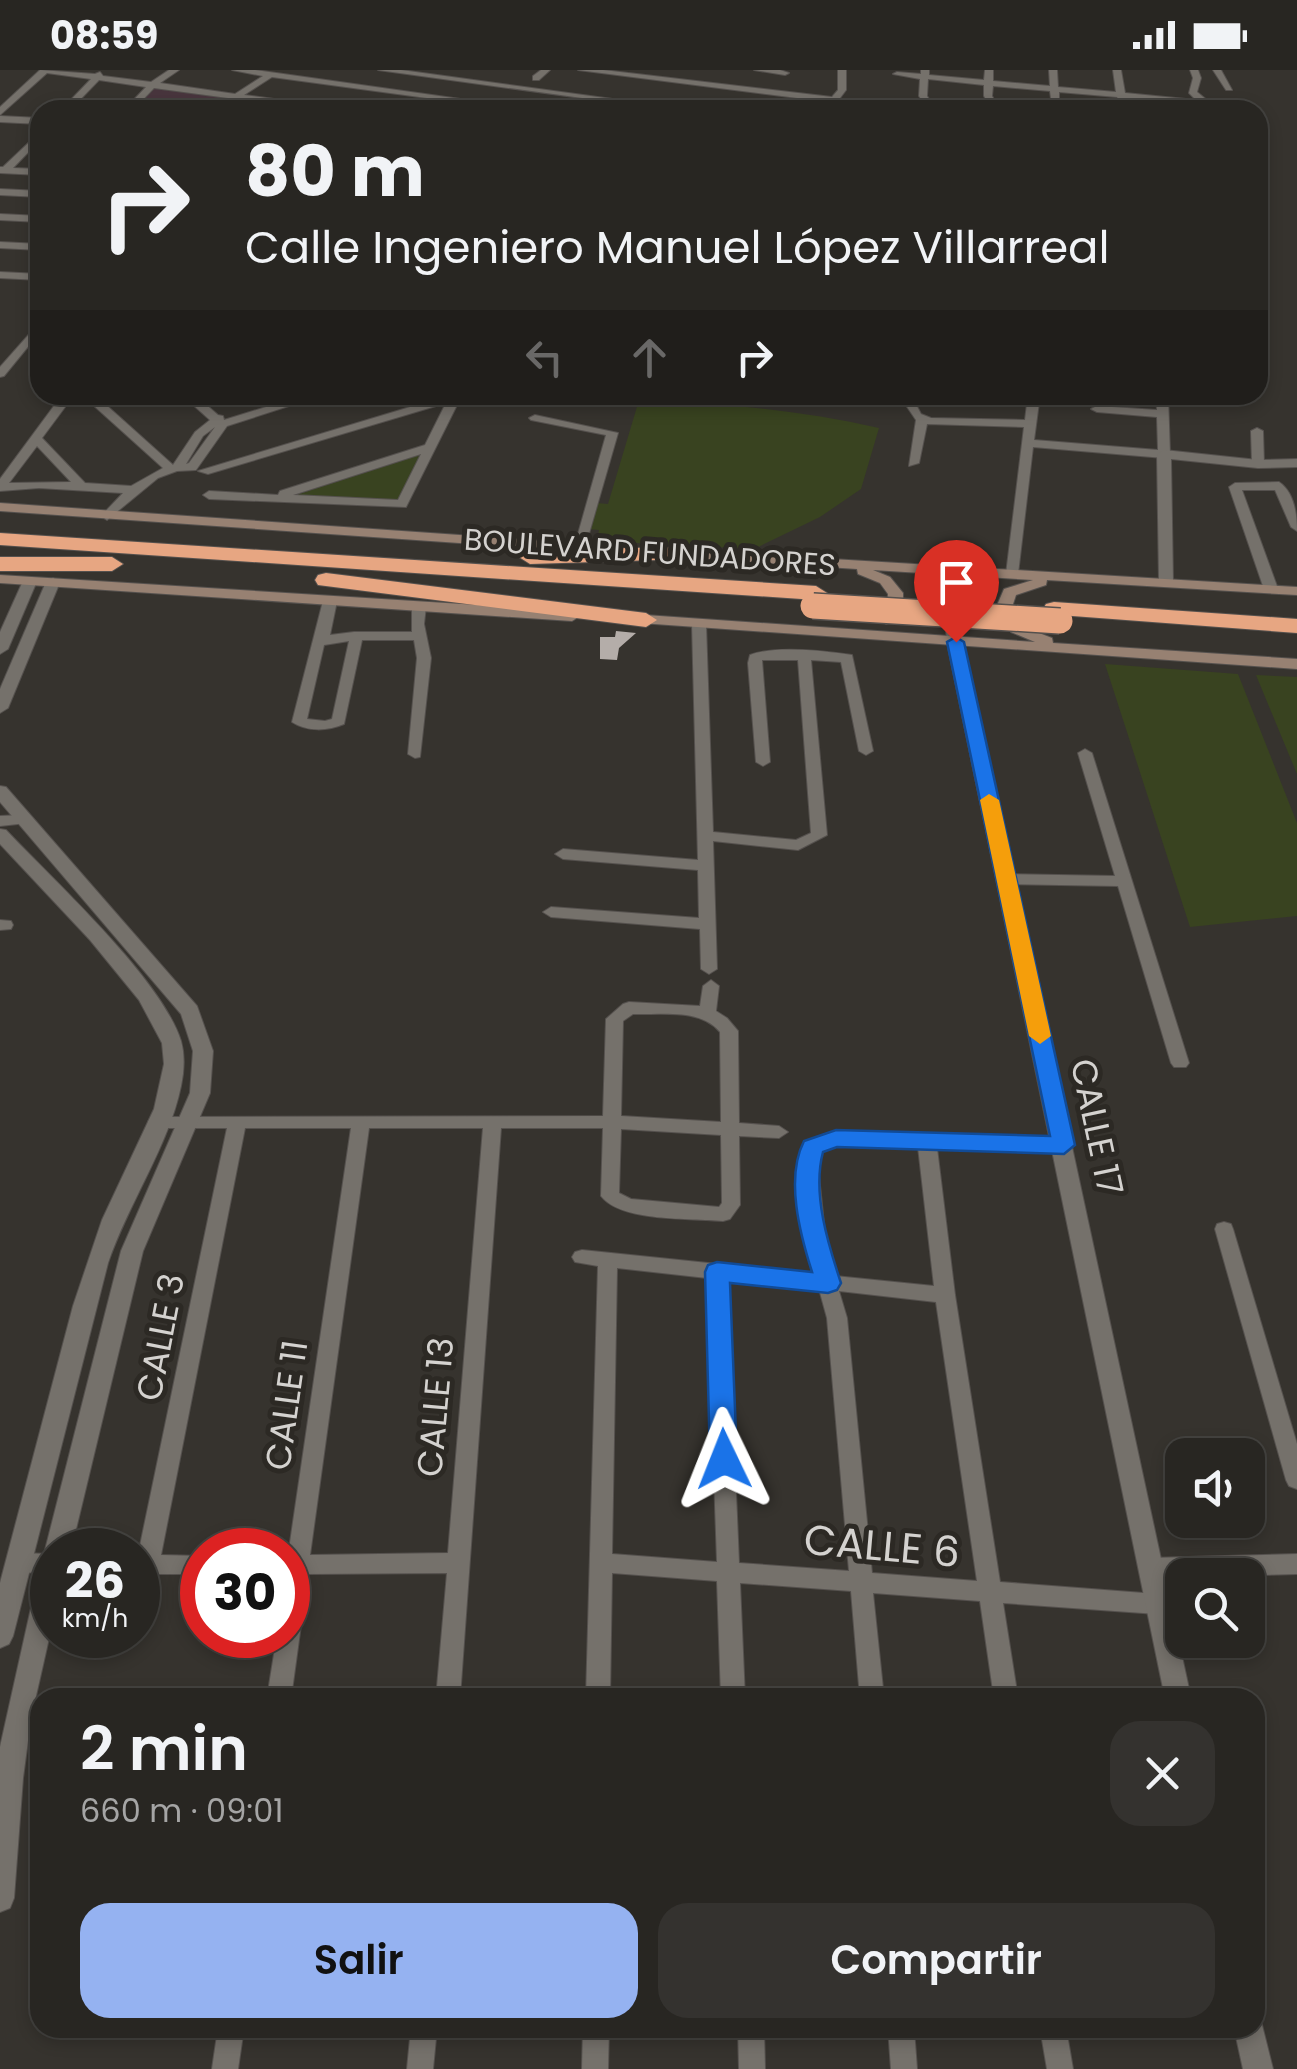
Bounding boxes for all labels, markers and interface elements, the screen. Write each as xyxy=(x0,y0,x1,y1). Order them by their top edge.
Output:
text: 08:59 xyxy=(50,9,158,62)
text: 80 m xyxy=(245,122,425,221)
icon: right xyxy=(80,140,210,270)
text: Calle Ingeniero Manuel López Villarreal xyxy=(245,216,1110,279)
icon: left xyxy=(517,330,572,385)
icon: ahead xyxy=(622,330,677,385)
icon: right xyxy=(727,330,782,385)
street label: BOULEVARD FUNDADORES xyxy=(463,518,837,586)
pin xyxy=(914,540,999,643)
icon: arrive xyxy=(929,555,984,610)
street label: CALLE 17 xyxy=(1059,1054,1135,1200)
street label: CALLE 3 xyxy=(124,1269,196,1405)
street label: CALLE 13 xyxy=(404,1335,466,1479)
street label: CALLE 11 xyxy=(253,1337,319,1473)
position arrow xyxy=(672,1407,776,1511)
map controls xyxy=(1165,1438,1265,1658)
button: sound xyxy=(1165,1438,1265,1538)
street label: CALLE 6 xyxy=(802,1510,962,1582)
speed limit sign: 30 xyxy=(180,1528,310,1658)
text: 26 xyxy=(65,1545,125,1616)
button: search xyxy=(1165,1558,1265,1658)
text: km/h xyxy=(62,1601,128,1636)
text: 2 min xyxy=(80,1707,248,1791)
button: close xyxy=(1110,1721,1215,1826)
text: 660 m · 09:01 xyxy=(80,1788,284,1833)
button: Salir xyxy=(80,1903,638,2018)
button: Compartir xyxy=(658,1903,1215,2018)

